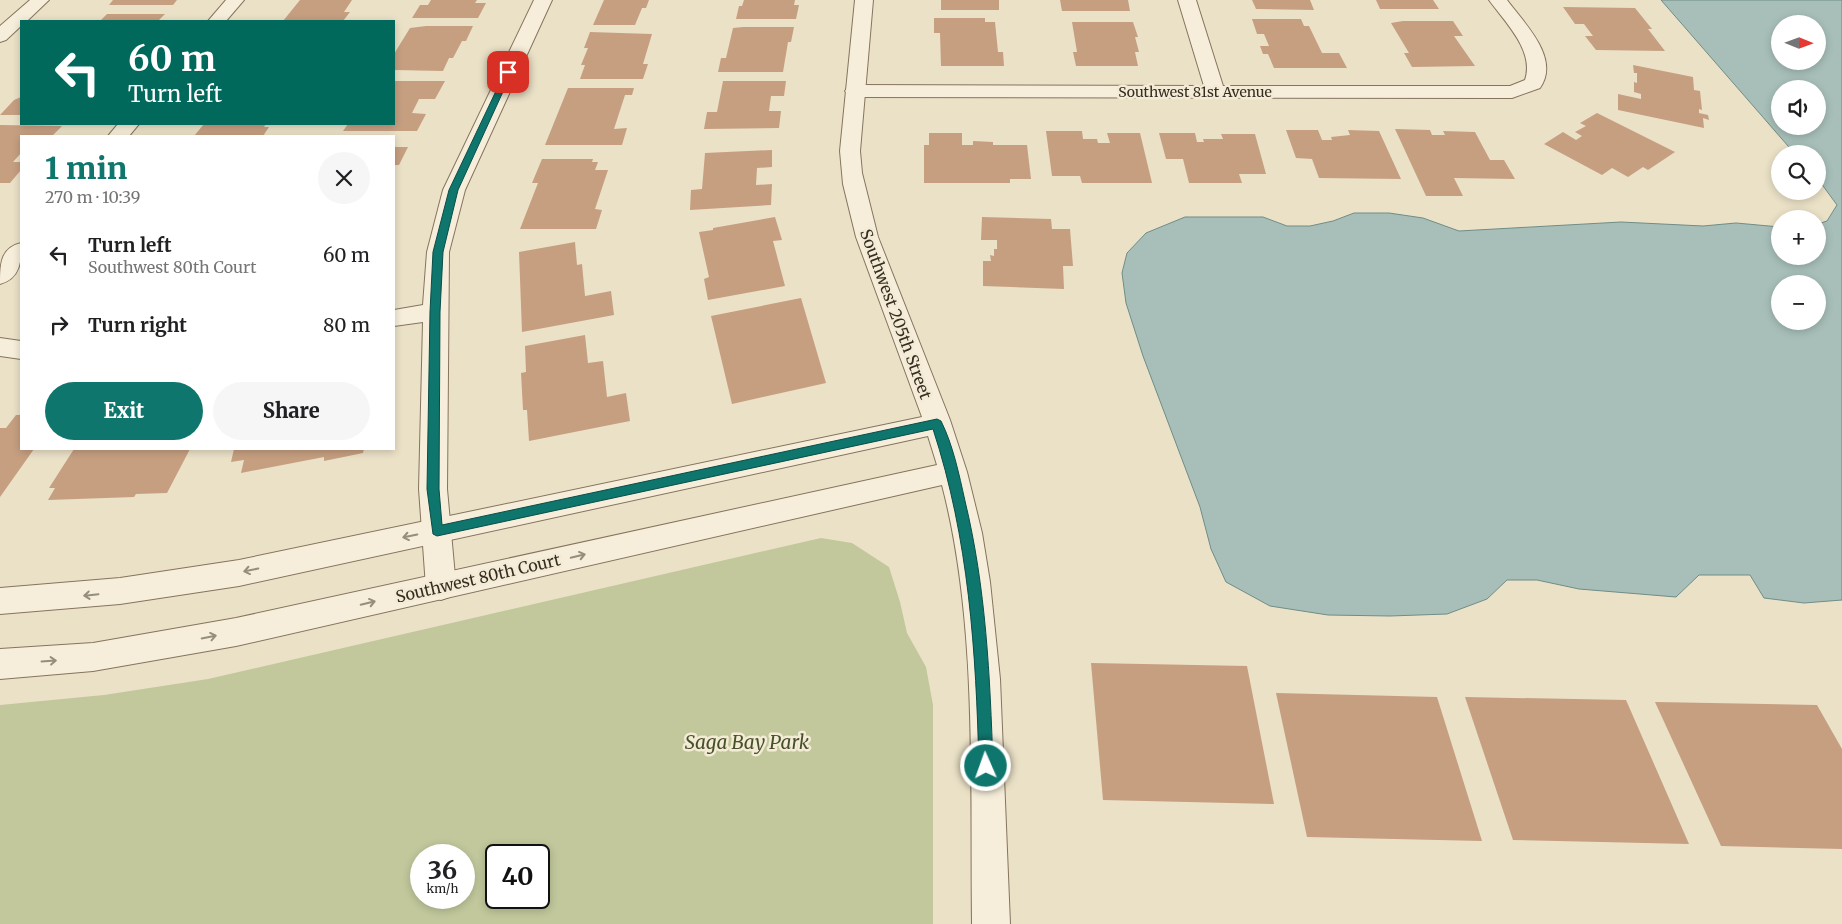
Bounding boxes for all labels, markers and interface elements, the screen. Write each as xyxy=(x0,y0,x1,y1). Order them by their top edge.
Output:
north arrow xyxy=(1771,15,1826,70)
map controls xyxy=(1771,15,1826,330)
text: 60 m xyxy=(128,37,216,81)
icon: left xyxy=(45,40,110,105)
pin xyxy=(487,51,529,93)
icon: arrive xyxy=(494,58,522,86)
text: Turn left xyxy=(128,80,222,108)
button: sound xyxy=(1771,80,1826,135)
street label: Southwest 81st Avenue xyxy=(1118,83,1272,101)
button: search xyxy=(1771,145,1826,200)
text: 1 min xyxy=(45,149,127,187)
button: close xyxy=(318,152,370,204)
text: 270 m · 10:39 xyxy=(45,187,140,207)
button: + xyxy=(1771,210,1826,265)
street label: Southwest 205th Street xyxy=(856,226,936,402)
text: Turn left xyxy=(88,233,172,257)
icon: left xyxy=(45,241,73,269)
text: 60 m xyxy=(323,243,370,267)
text: Southwest 80th Court xyxy=(88,257,256,277)
button: − xyxy=(1771,275,1826,330)
icon: right xyxy=(45,311,73,339)
text: Turn right xyxy=(88,313,187,337)
text: 80 m xyxy=(323,313,370,337)
button: Exit xyxy=(45,382,203,440)
button: Share xyxy=(213,382,370,440)
one-way arrow xyxy=(403,532,419,541)
street label: Southwest 80th Court xyxy=(394,549,563,607)
one-way arrow xyxy=(570,551,586,560)
one-way arrow xyxy=(244,566,260,575)
one-way arrow xyxy=(83,590,99,600)
one-way arrow xyxy=(360,598,376,607)
one-way arrow xyxy=(201,632,217,642)
one-way arrow xyxy=(40,656,56,665)
park label: Saga Bay Park xyxy=(685,730,810,754)
position arrow xyxy=(959,739,1011,791)
speed limit sign: 40 xyxy=(485,844,550,909)
text: 36 xyxy=(428,854,457,886)
text: km/h xyxy=(427,881,458,896)

